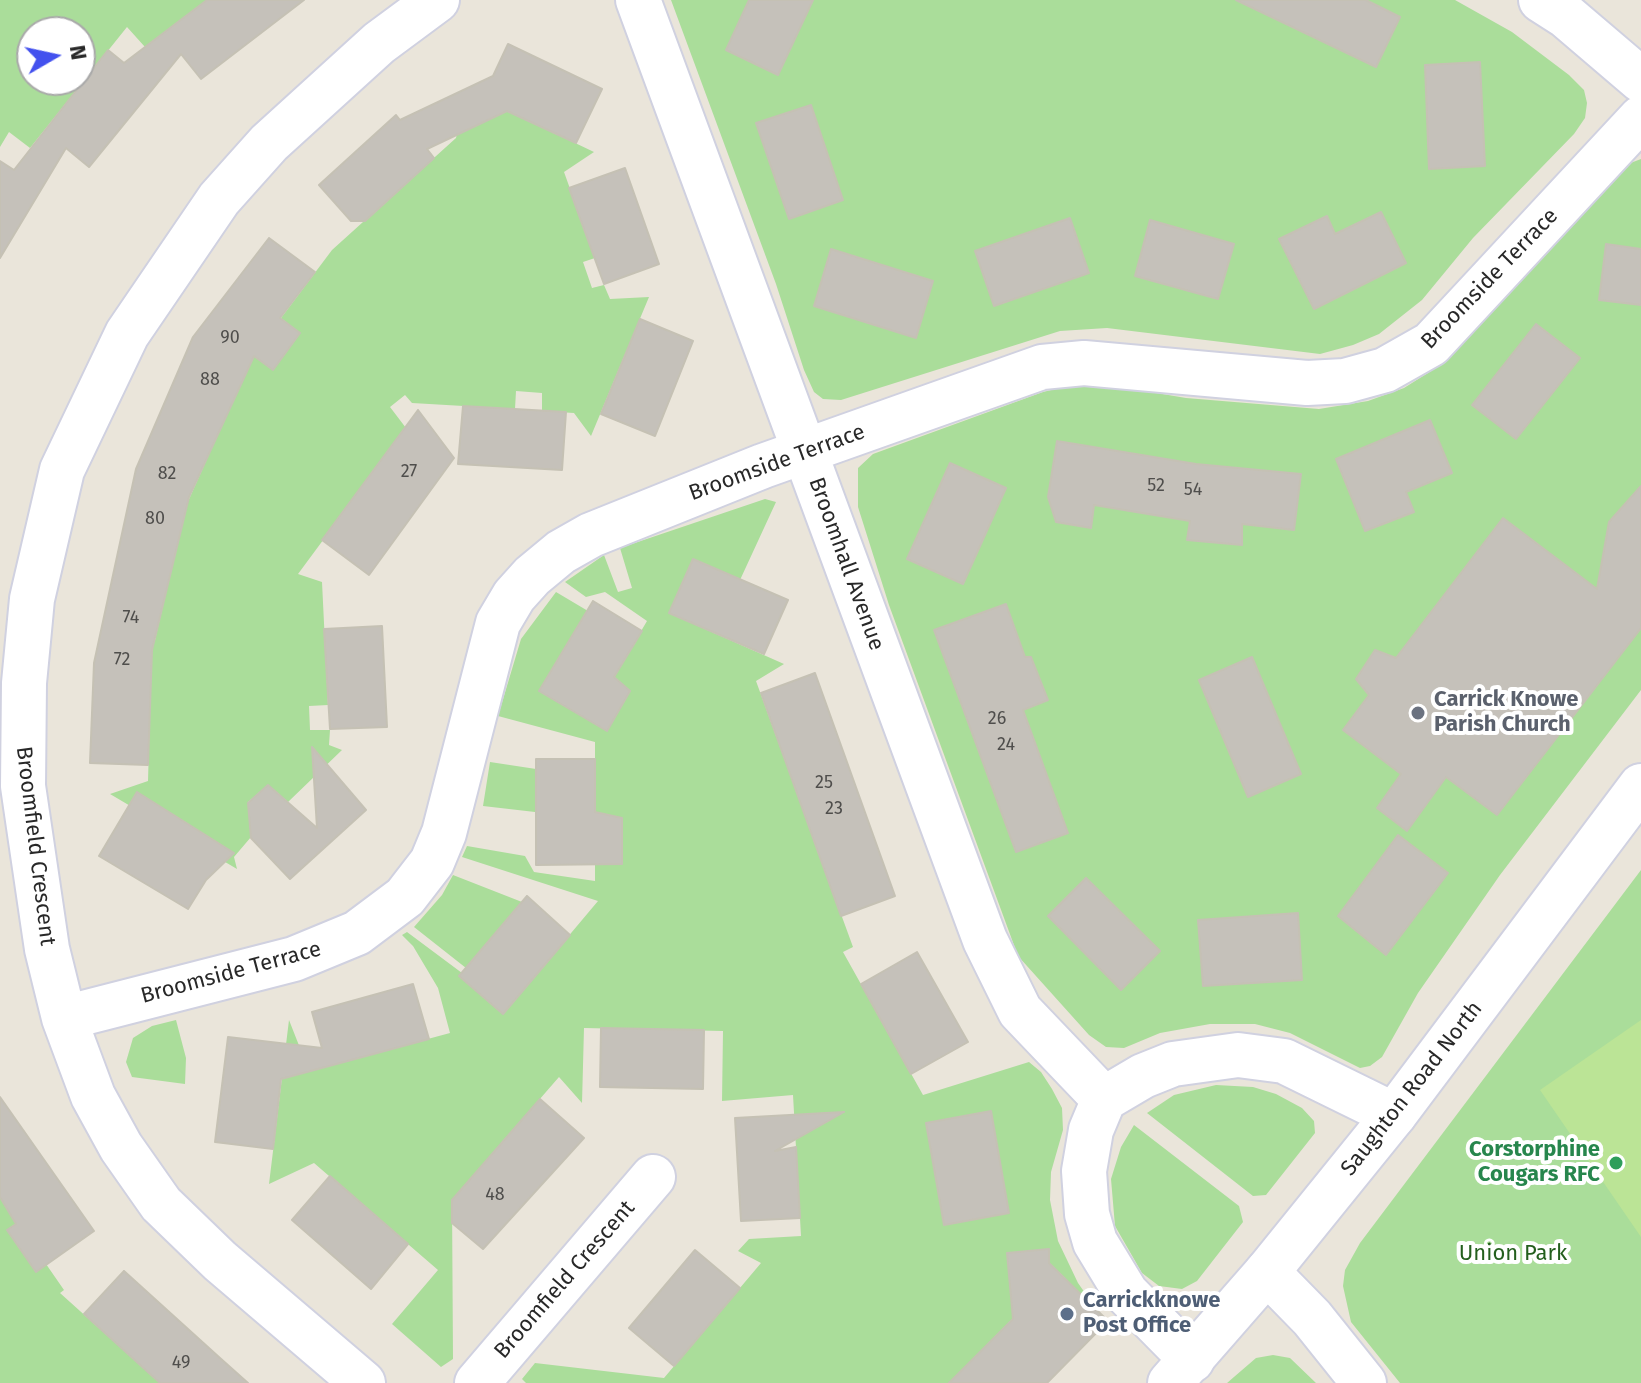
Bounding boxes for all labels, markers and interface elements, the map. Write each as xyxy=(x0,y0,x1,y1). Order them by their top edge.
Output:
north arrow xyxy=(16,16,96,96)
text: N xyxy=(64,43,93,62)
street label: Broomside Terrace xyxy=(1416,203,1564,355)
house number: 90 xyxy=(220,327,240,349)
house number: 88 xyxy=(200,369,220,391)
street label: Broomside Terrace xyxy=(685,419,869,507)
house number: 27 xyxy=(401,461,417,483)
house number: 82 xyxy=(158,463,176,485)
street label: Broomhall Avenue xyxy=(802,474,890,654)
house number: 52 xyxy=(1147,475,1165,497)
house number: 54 xyxy=(1184,479,1202,501)
house number: 80 xyxy=(145,508,165,530)
house number: 74 xyxy=(123,607,139,629)
house number: 72 xyxy=(114,649,130,671)
place label: Carrick Knowe Parish Church xyxy=(1434,687,1578,738)
marker: Carrick Knowe Parish Church xyxy=(1409,704,1427,722)
house number: 26 xyxy=(988,708,1006,730)
house number: 24 xyxy=(997,734,1015,756)
street label: Broomfield Crescent xyxy=(10,745,60,947)
house number: 25 xyxy=(815,772,833,794)
house number: 23 xyxy=(825,798,843,820)
street label: Broomside Terrace xyxy=(138,936,324,1010)
street label: Saughton Road North xyxy=(1336,997,1488,1181)
place label: Corstorphine Cougars RFC xyxy=(1469,1137,1600,1188)
marker: Corstorphine Cougars RFC xyxy=(1607,1154,1625,1172)
house number: 48 xyxy=(485,1184,505,1206)
street label: Broomfield Crescent xyxy=(489,1196,641,1364)
park label: Union Park xyxy=(1459,1241,1567,1267)
place label: Carrickknowe Post Office xyxy=(1083,1288,1220,1340)
marker: Carrickknowe Post Office xyxy=(1058,1305,1076,1323)
house number: 49 xyxy=(172,1352,190,1374)

